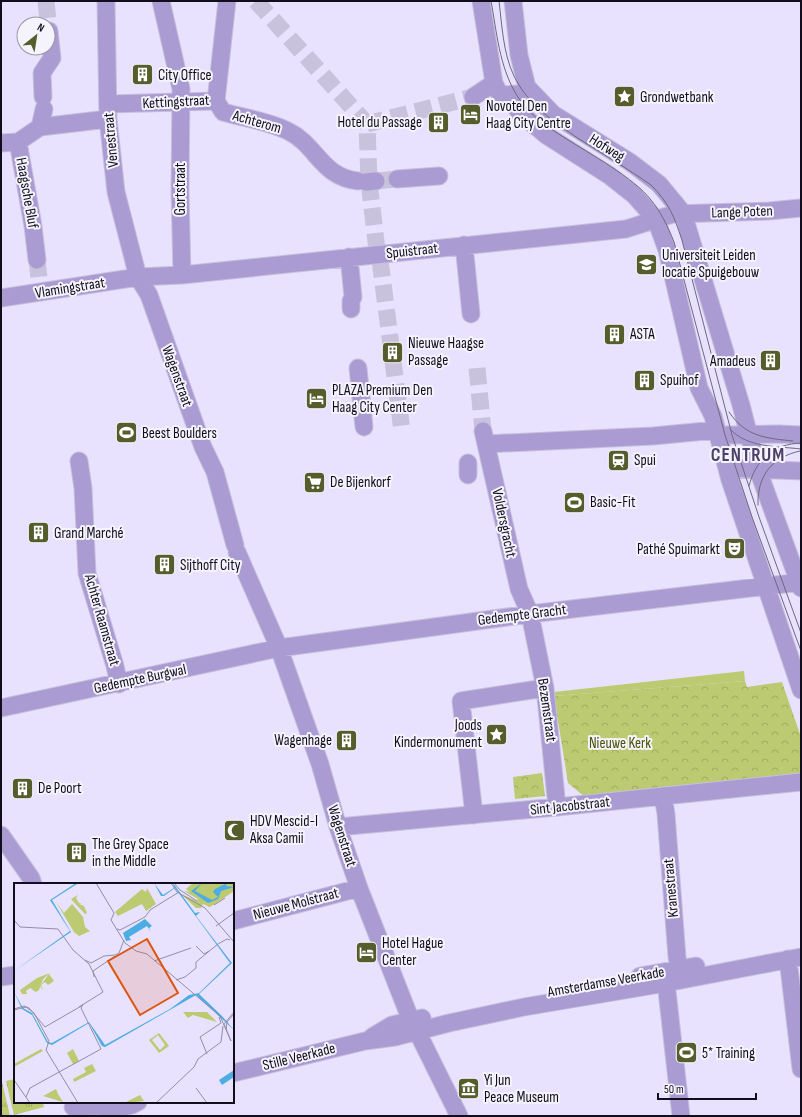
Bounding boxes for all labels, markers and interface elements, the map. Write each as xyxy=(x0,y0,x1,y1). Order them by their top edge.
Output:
north arrow xyxy=(16,16,56,56)
text: N xyxy=(35,21,47,35)
building icon: City Office xyxy=(130,62,156,88)
place label: City Office xyxy=(158,66,212,85)
place icon: Grondwetbank xyxy=(612,84,638,110)
place label: Grondwetbank xyxy=(640,88,714,107)
street label: Kettingstraat xyxy=(142,91,210,113)
place label: Novotel Den Haag City Centre xyxy=(486,97,571,133)
hotel icon: Novotel Den Haag City Centre xyxy=(457,102,483,128)
street label: Achterom xyxy=(230,106,283,138)
building icon: Hotel du Passage xyxy=(425,109,451,135)
street label: Venestraat xyxy=(99,111,123,168)
place label: Hotel du Passage xyxy=(337,113,422,132)
street label: Hofweg xyxy=(586,130,628,166)
street label: Haagsche Bluf xyxy=(11,156,43,230)
street label: Gortstraat xyxy=(171,162,190,215)
street label: Lange Poten xyxy=(711,201,773,223)
street label: Spuistraat xyxy=(385,239,439,263)
place label: Universiteit Leiden locatie Spuigebouw xyxy=(662,246,760,282)
school or university icon: Universiteit Leiden locatie Spuigebouw xyxy=(634,251,660,277)
street label: Vlamingstraat xyxy=(34,273,107,303)
building icon: ASTA xyxy=(602,321,628,347)
place label: ASTA xyxy=(629,325,655,344)
place label: Nieuwe Haagse Passage xyxy=(408,334,484,370)
building icon: Nieuwe Haagse Passage xyxy=(379,339,405,365)
street label: Wagenstraat xyxy=(157,343,197,410)
building icon: Amadeus xyxy=(758,348,784,374)
place label: Amadeus xyxy=(709,352,756,371)
building icon: Spuihof xyxy=(632,367,658,393)
place label: Spuihof xyxy=(660,371,699,390)
place label: PLAZA Premium Den Haag City Center xyxy=(332,381,433,417)
hotel icon: PLAZA Premium Den Haag City Center xyxy=(304,386,330,412)
sports icon: Beest Boulders xyxy=(114,420,140,446)
place label: Beest Boulders xyxy=(142,424,217,443)
district label: CENTRUM xyxy=(711,444,785,467)
station icon: Spui xyxy=(605,447,631,473)
place label: Spui xyxy=(634,451,656,470)
supermarket icon: De Bijenkorf xyxy=(302,469,328,495)
place label: De Bijenkorf xyxy=(330,473,392,492)
street label: Voldersgracht xyxy=(487,487,521,560)
sports icon: Basic-Fit xyxy=(562,489,588,515)
place label: Basic-Fit xyxy=(590,493,636,512)
building icon: Grand Marché xyxy=(25,520,51,546)
place label: Grand Marché xyxy=(54,524,124,543)
theatre icon: Pathé Spuimarkt xyxy=(722,536,748,562)
place label: Pathé Spuimarkt xyxy=(637,540,720,559)
building icon: Sijthoff City xyxy=(151,552,177,578)
place label: Sijthoff City xyxy=(180,556,241,575)
street label: Achter Raamstraat xyxy=(80,571,124,668)
street label: Gedempte Gracht xyxy=(477,600,568,630)
street label: Gedempte Burgwal xyxy=(92,660,188,698)
street label: Bezemstraat xyxy=(533,677,561,743)
place label: Joods Kindermonument xyxy=(394,716,482,752)
place icon: Joods Kindermonument xyxy=(484,721,510,747)
building icon: Wagenhage xyxy=(334,727,360,753)
place label: Wagenhage xyxy=(274,731,332,750)
park label: Nieuwe Kerk xyxy=(589,734,651,753)
building icon: De Poort xyxy=(10,775,36,801)
place label: De Poort xyxy=(38,779,82,798)
street label: Sint Jacobstraat xyxy=(529,792,611,820)
street label: Wagenstraat xyxy=(323,803,361,870)
place label: HDV Mescid-I Aksa Camii xyxy=(249,812,318,848)
mosque icon: HDV Mescid-I Aksa Camii xyxy=(222,817,248,843)
place label: The Grey Space in the Middle xyxy=(92,835,169,871)
building icon: The Grey Space in the Middle xyxy=(64,840,90,866)
street label: Kranestraat xyxy=(659,857,683,918)
inset map xyxy=(14,883,234,1103)
street label: Nieuwe Molstraat xyxy=(251,883,341,925)
place label: Hotel Hague Center xyxy=(382,934,443,970)
hotel icon: Hotel Hague Center xyxy=(353,939,379,965)
street label: Amsterdamse Veerkade xyxy=(545,962,666,1002)
street label: Stille Veerkade xyxy=(261,1039,337,1075)
sports icon: 5* Training xyxy=(673,1040,699,1066)
place label: 5* Training xyxy=(702,1044,755,1063)
place label: Yi Jun Peace Museum xyxy=(484,1071,559,1107)
scale bar xyxy=(658,1075,756,1101)
museum icon: Yi Jun Peace Museum xyxy=(456,1076,482,1102)
text: 50 m xyxy=(664,1082,684,1097)

